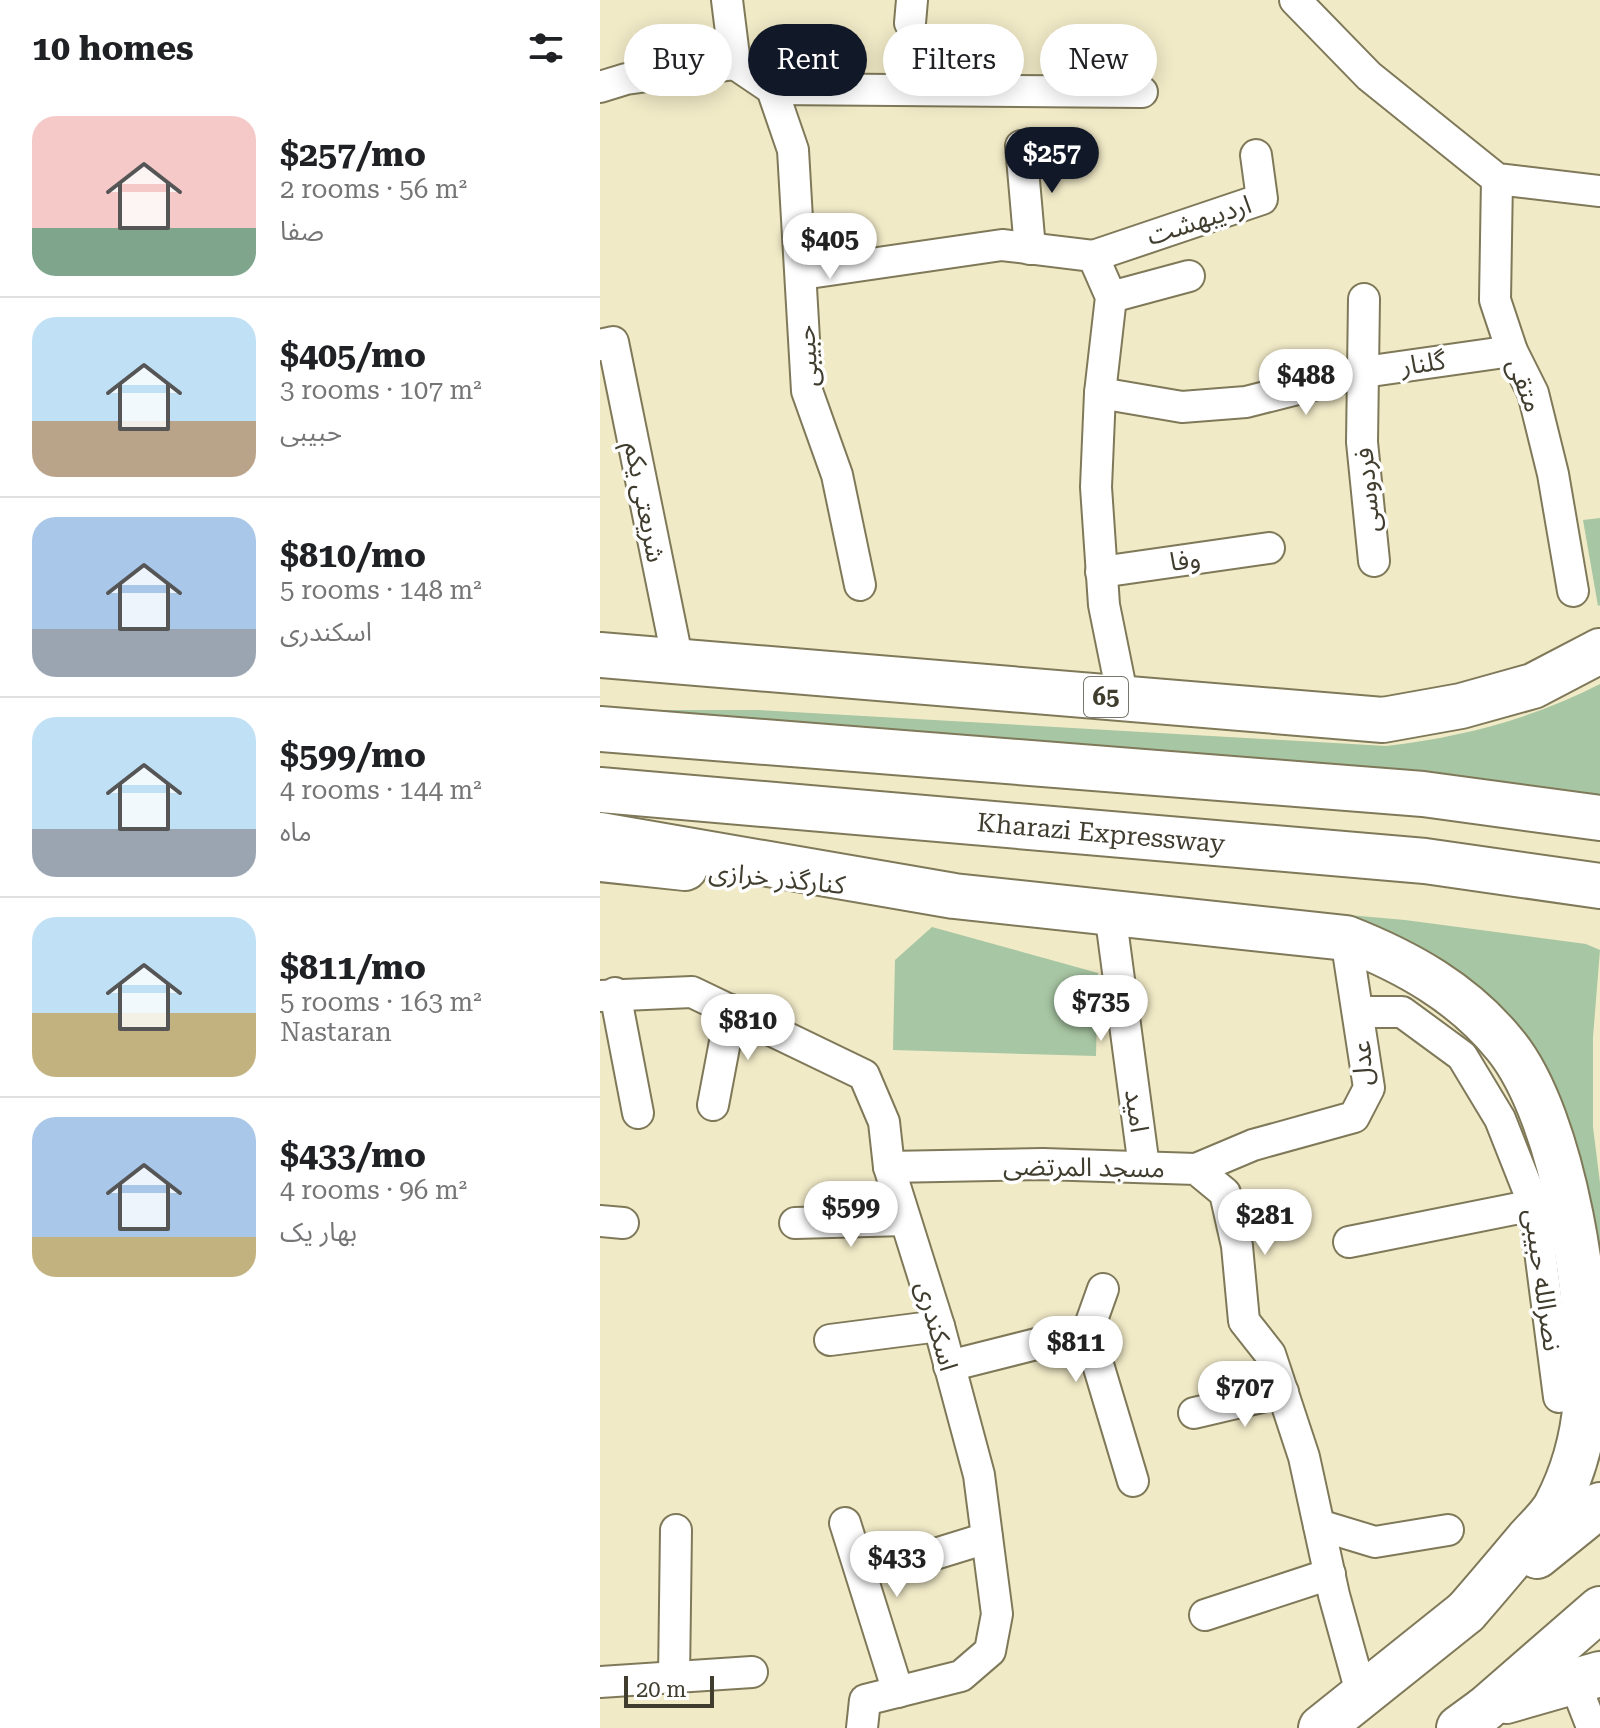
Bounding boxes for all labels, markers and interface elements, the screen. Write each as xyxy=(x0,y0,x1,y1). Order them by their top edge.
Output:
chip: Buy xyxy=(624,24,732,96)
chip: Rent xyxy=(748,24,867,96)
chip: Filters xyxy=(883,24,1024,96)
chip: New xyxy=(1040,24,1157,96)
icon: filters xyxy=(524,26,568,70)
text: 10 homes xyxy=(32,28,194,68)
pin: $257 xyxy=(1005,127,1099,195)
text: $257/mo xyxy=(280,134,426,174)
text: $257 xyxy=(1023,138,1081,168)
icon: home xyxy=(96,148,192,244)
text: 2 rooms · 56 m² xyxy=(280,174,467,204)
street label: اردیبهشت xyxy=(1143,189,1255,251)
pin: $405 xyxy=(783,213,877,281)
text: صفا xyxy=(280,216,324,246)
text: $405 xyxy=(801,224,859,254)
street label: حبیبی xyxy=(790,324,824,388)
text: $405/mo xyxy=(280,335,426,375)
street label: گلنار xyxy=(1398,345,1447,381)
icon: home xyxy=(96,349,192,445)
pin: $488 xyxy=(1259,349,1353,417)
street label: متقی xyxy=(1501,354,1549,416)
text: $488 xyxy=(1277,360,1335,390)
text: 3 rooms · 107 m² xyxy=(280,375,482,405)
text: حبیبی xyxy=(280,417,342,447)
street label: شریعتی یکم xyxy=(614,439,671,566)
street label: فردوسی xyxy=(1348,447,1386,533)
text: $810/mo xyxy=(280,535,426,575)
street label: وفا xyxy=(1168,543,1202,577)
icon: home xyxy=(96,549,192,645)
text: 5 rooms · 148 m² xyxy=(280,575,482,605)
text: اسکندری xyxy=(280,617,372,647)
road number: 65 xyxy=(1084,677,1128,717)
text: $599/mo xyxy=(280,735,426,775)
icon: home xyxy=(96,749,192,845)
text: 4 rooms · 144 m² xyxy=(280,775,482,805)
street label: Kharazi Expressway xyxy=(976,807,1227,859)
text: ماه xyxy=(280,817,312,847)
street label: کنارگذر خرازی xyxy=(707,856,847,900)
text: $811/mo xyxy=(280,947,426,987)
icon: home xyxy=(96,949,192,1045)
pin: $735 xyxy=(1054,975,1148,1043)
text: $735 xyxy=(1072,986,1130,1016)
text: 5 rooms · 163 m² xyxy=(280,987,482,1017)
pin: $810 xyxy=(701,994,795,1062)
text: $810 xyxy=(719,1005,777,1035)
text: Nastaran xyxy=(280,1017,392,1047)
street label: عدل xyxy=(1346,1040,1378,1086)
street label: امید xyxy=(1119,1087,1155,1135)
text: $433/mo xyxy=(280,1135,426,1175)
icon: home xyxy=(96,1149,192,1245)
street label: مسجد المرتضی xyxy=(1003,1151,1165,1183)
text: 4 rooms · 96 m² xyxy=(280,1175,467,1205)
pin: $599 xyxy=(804,1181,898,1249)
pin: $281 xyxy=(1218,1189,1312,1257)
text: $599 xyxy=(822,1192,880,1222)
text: $281 xyxy=(1236,1200,1294,1230)
street label: نصرالله حبیبی xyxy=(1518,1207,1568,1353)
text: بهار یک xyxy=(280,1217,357,1247)
street label: اسکندری xyxy=(910,1278,964,1374)
pin: $811 xyxy=(1029,1316,1123,1384)
text: $811 xyxy=(1047,1327,1105,1357)
pin: $707 xyxy=(1198,1361,1292,1429)
text: $707 xyxy=(1216,1372,1274,1402)
pin: $433 xyxy=(850,1531,944,1599)
text: $433 xyxy=(868,1542,926,1572)
scale bar xyxy=(624,1672,714,1708)
text: 20 m xyxy=(636,1677,686,1702)

